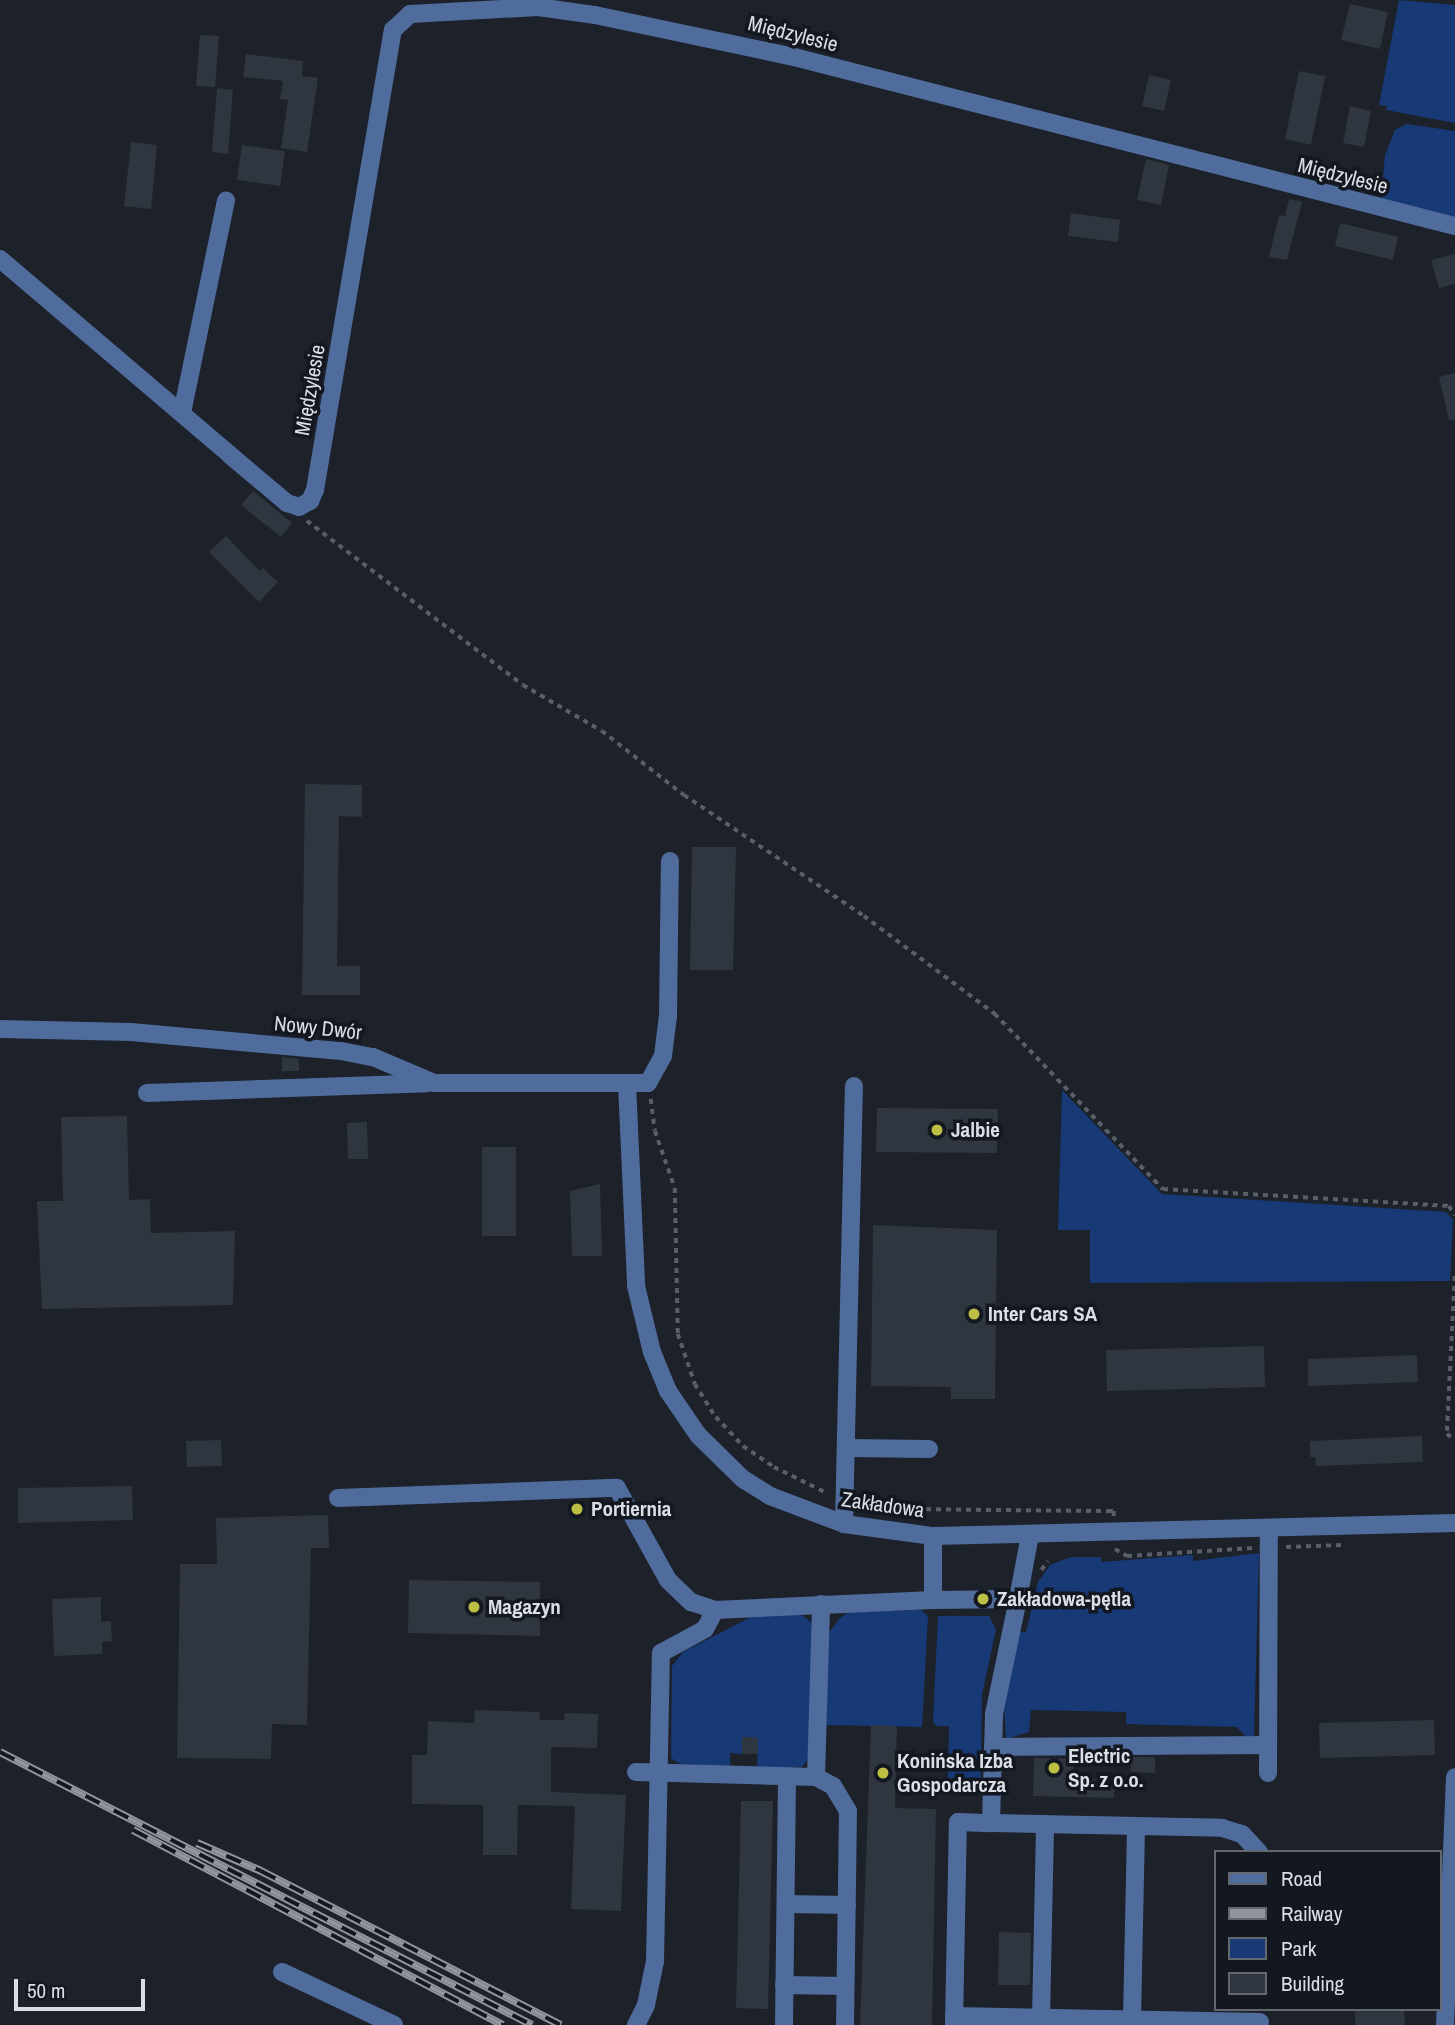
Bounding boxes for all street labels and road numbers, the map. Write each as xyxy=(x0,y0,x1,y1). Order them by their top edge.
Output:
street label: Międzylesie xyxy=(745,11,841,57)
street label: Międzylesie xyxy=(1295,153,1391,199)
street label: Międzylesie xyxy=(290,343,330,437)
street label: Nowy Dwór xyxy=(273,1011,363,1045)
street label: Zakładowa xyxy=(840,1487,926,1523)

